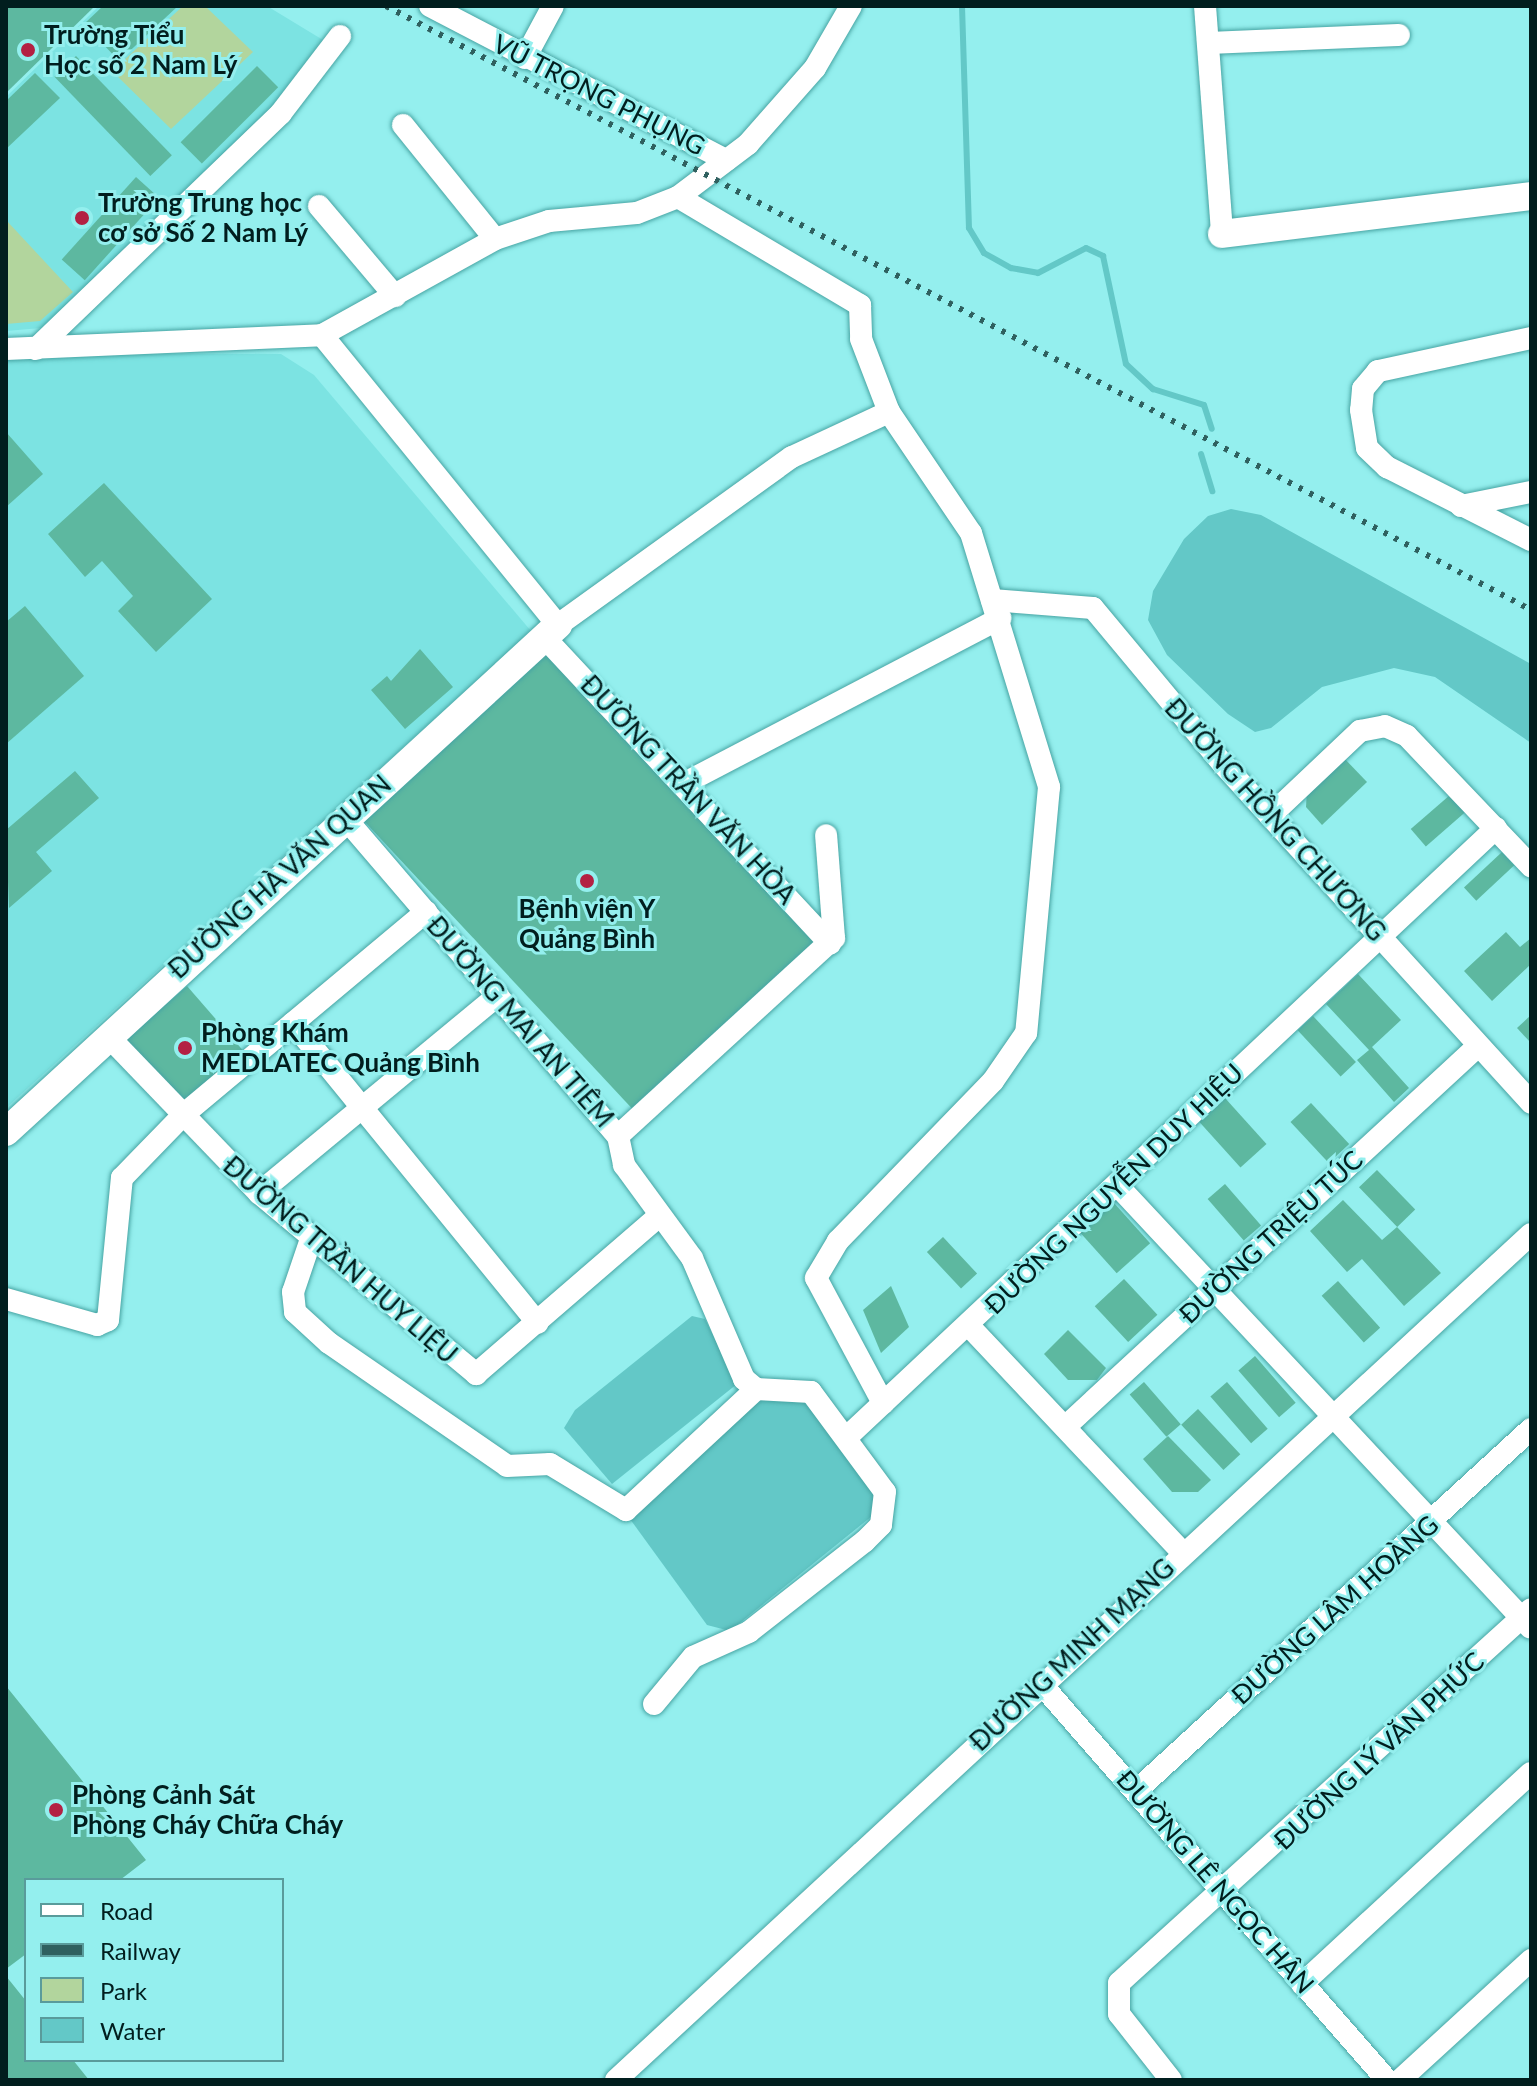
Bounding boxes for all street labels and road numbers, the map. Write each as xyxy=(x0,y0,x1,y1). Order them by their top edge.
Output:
street label: VŨ TRỌNG PHỤNG xyxy=(487,28,711,162)
street label: ĐƯỜNG TRẦN VĂN HÒA xyxy=(573,669,803,911)
street label: ĐƯỜNG HỒNG CHƯƠNG xyxy=(1158,693,1392,947)
street label: ĐƯỜNG HÀ VĂN QUAN xyxy=(162,768,398,986)
street label: ĐƯỜNG MAI AN TIÊM xyxy=(419,910,621,1134)
street label: ĐƯỜNG NGUYỄN DUY HIỆU xyxy=(978,1057,1250,1321)
street label: ĐƯỜNG TRIỆU TÚC xyxy=(1172,1144,1370,1330)
street label: ĐƯỜNG TRẦN HUY LIỆU xyxy=(216,1149,464,1371)
street label: ĐƯỜNG LÂM HOÀNG xyxy=(1225,1509,1445,1711)
street label: ĐƯỜNG MINH MẠNG xyxy=(964,1552,1180,1758)
street label: ĐƯỜNG LÝ VĂN PHỨC xyxy=(1267,1645,1491,1857)
street label: ĐƯỜNG LÊ NGỌC HÂN xyxy=(1110,1764,1320,2000)

